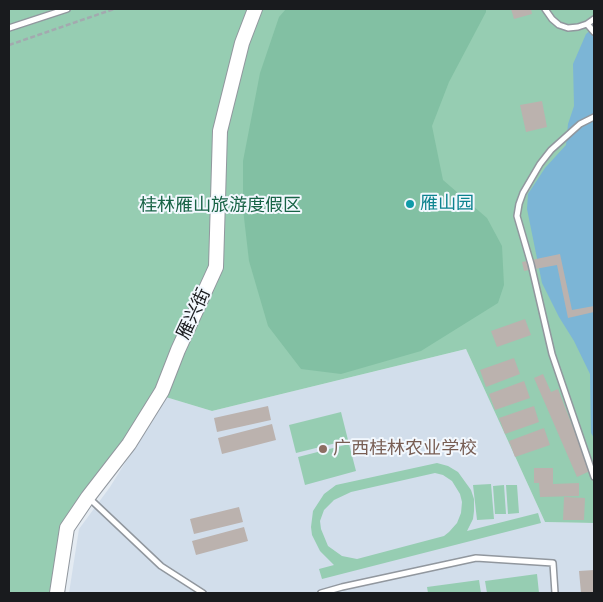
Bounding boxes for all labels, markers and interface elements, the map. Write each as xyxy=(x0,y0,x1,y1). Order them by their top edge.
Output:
place label: 雁山园 xyxy=(420,193,474,215)
park label: 桂林雁山旅游度假区 xyxy=(139,195,301,217)
marker: 雁山园 xyxy=(404,198,416,210)
street label: 雁兴街 xyxy=(173,285,215,343)
place label: 广西桂林农业学校 xyxy=(333,438,477,460)
marker: 广西桂林农业学校 xyxy=(317,443,329,455)

